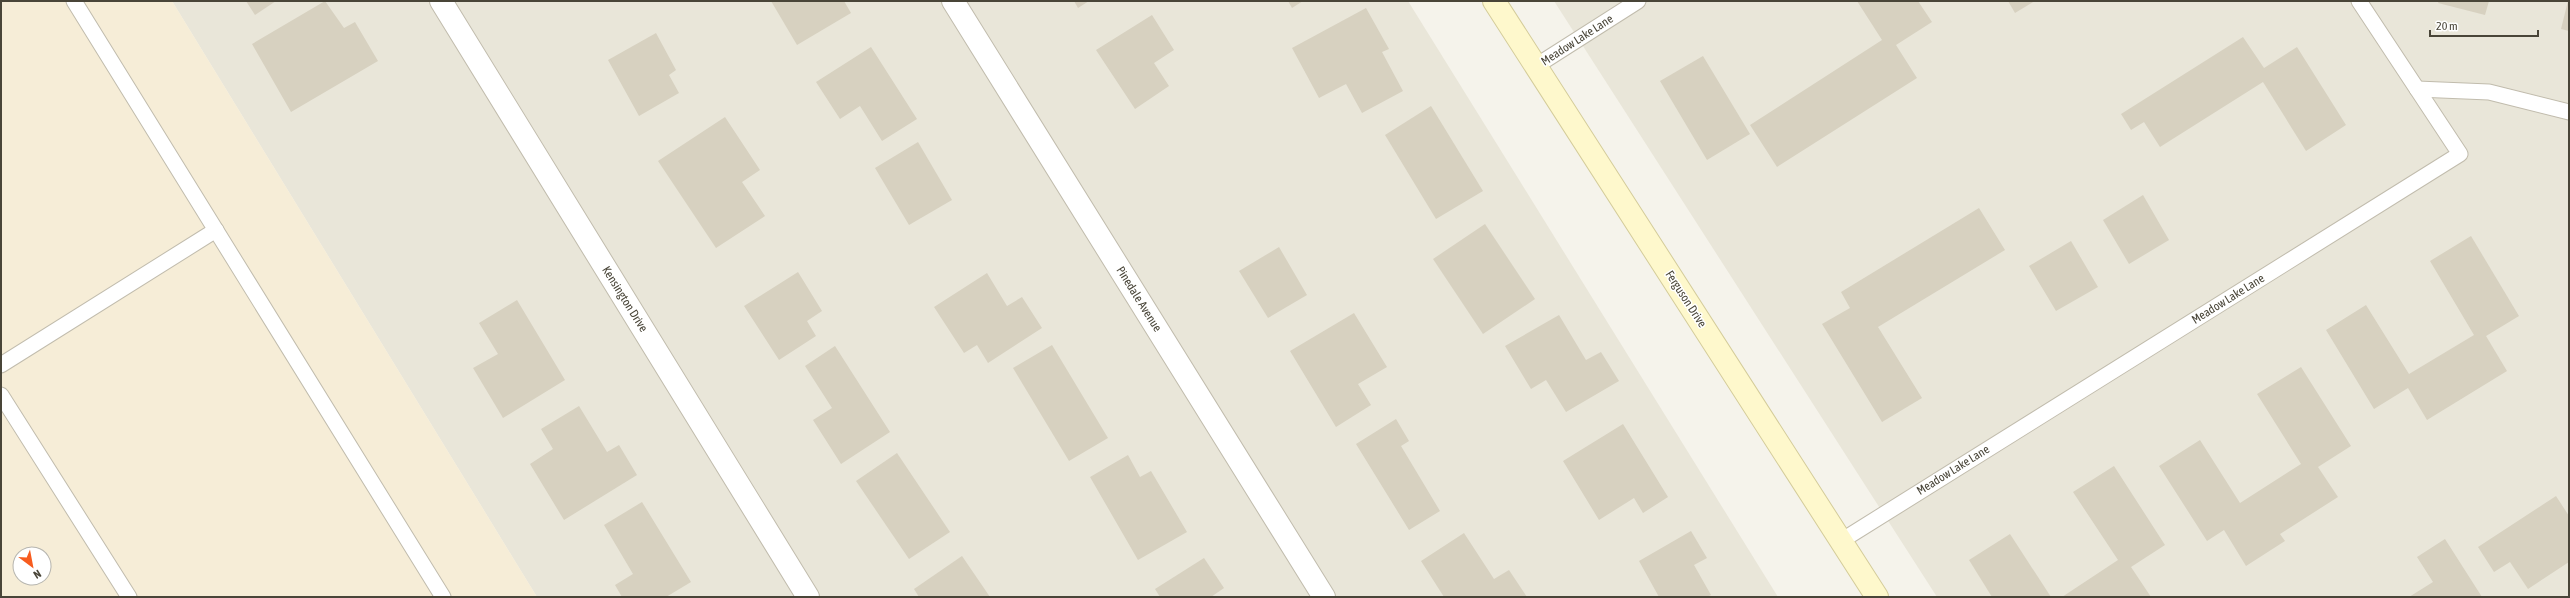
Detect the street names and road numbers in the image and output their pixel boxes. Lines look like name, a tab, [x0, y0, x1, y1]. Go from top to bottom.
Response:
street label: Meadow Lake Lane	[1538, 12, 1616, 68]
street label: Kensington Drive	[599, 264, 651, 334]
street label: Pinedale Avenue	[1113, 264, 1165, 334]
street label: Ferguson Drive	[1662, 268, 1710, 330]
street label: Meadow Lake Lane	[2189, 271, 2267, 327]
street label: Meadow Lake Lane	[1914, 442, 1992, 498]

